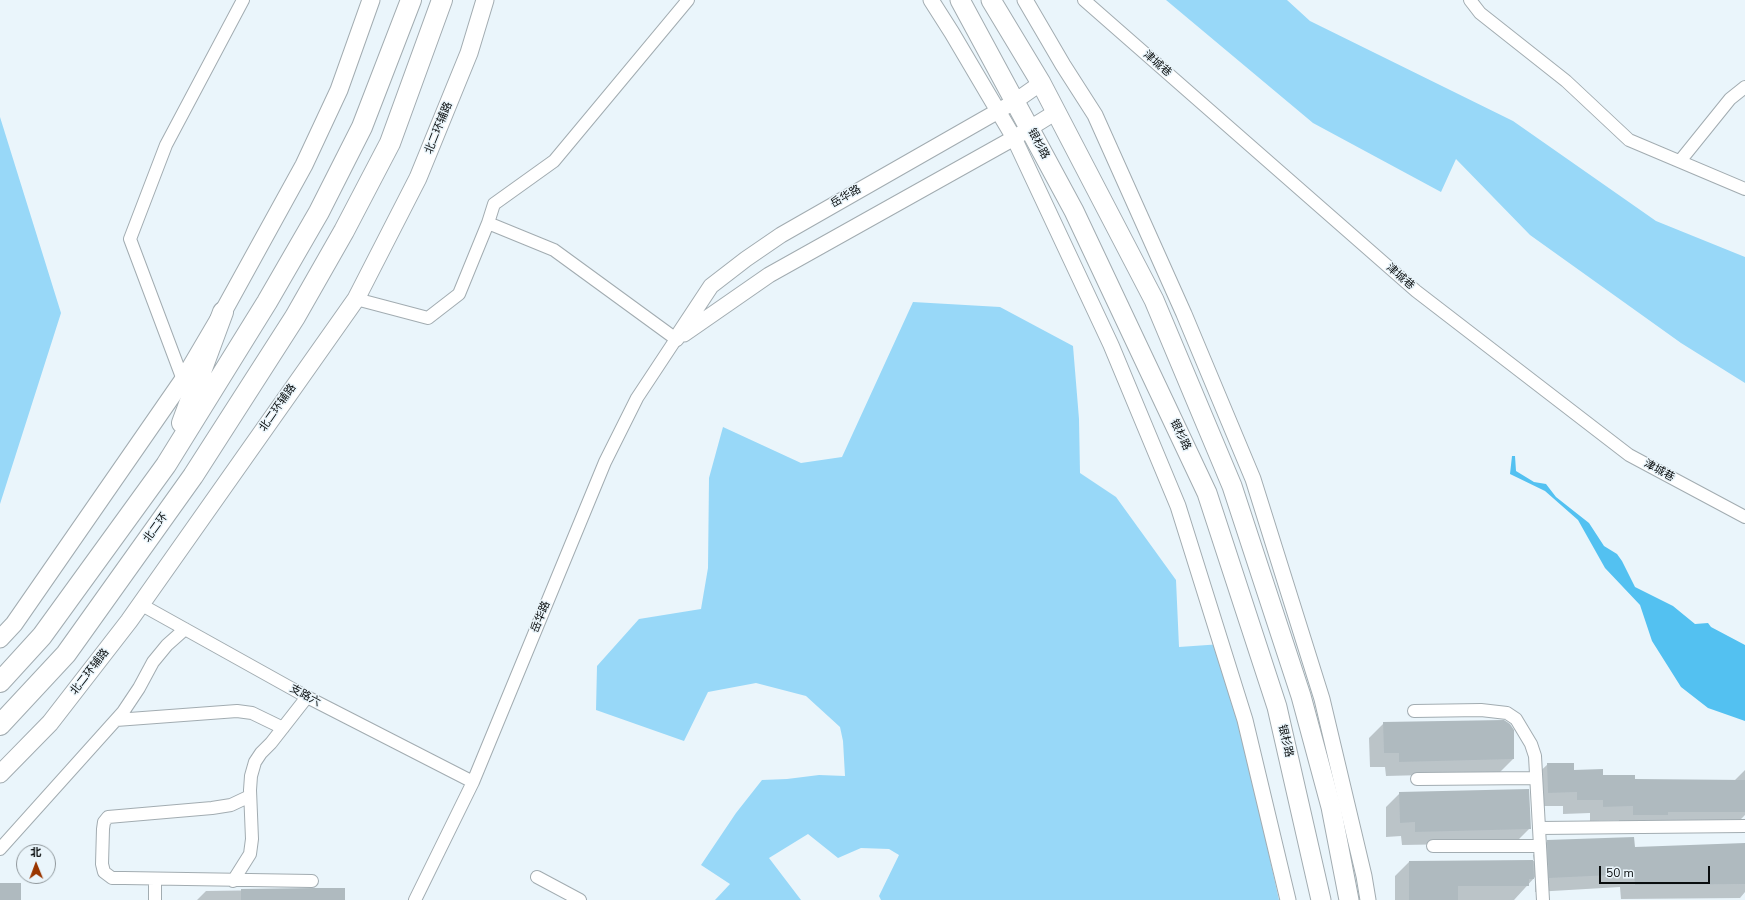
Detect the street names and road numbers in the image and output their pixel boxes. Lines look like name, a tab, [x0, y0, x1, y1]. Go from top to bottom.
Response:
street label: 津城巷	[1140, 48, 1174, 80]
street label: 北二环辅路	[423, 100, 455, 156]
street label: 银杉路	[1024, 126, 1052, 162]
street label: 岳华路	[828, 183, 864, 211]
street label: 津城巷	[1383, 261, 1417, 293]
street label: 北二环辅路	[257, 382, 299, 434]
street label: 银杉路	[1167, 417, 1193, 453]
street label: 津城巷	[1641, 457, 1677, 485]
street label: 北二环	[141, 511, 171, 545]
street label: 岳华路	[529, 599, 553, 635]
street label: 北二环辅路	[68, 646, 112, 698]
street label: 支路六	[287, 682, 323, 710]
street label: 银杉路	[1275, 723, 1295, 759]

